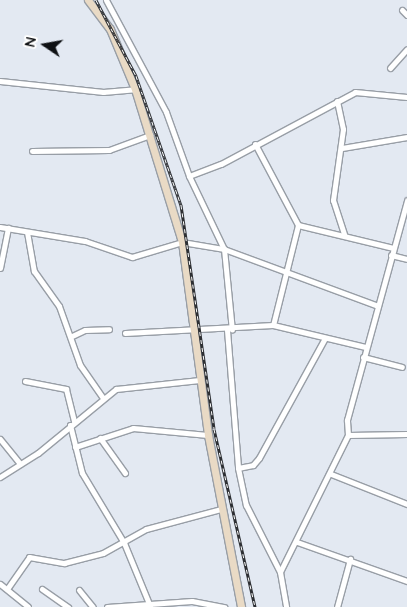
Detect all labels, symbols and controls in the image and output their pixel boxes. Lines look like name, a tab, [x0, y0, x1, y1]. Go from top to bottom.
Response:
north arrow	[20, 20, 70, 70]
text: N	[20, 35, 40, 49]

